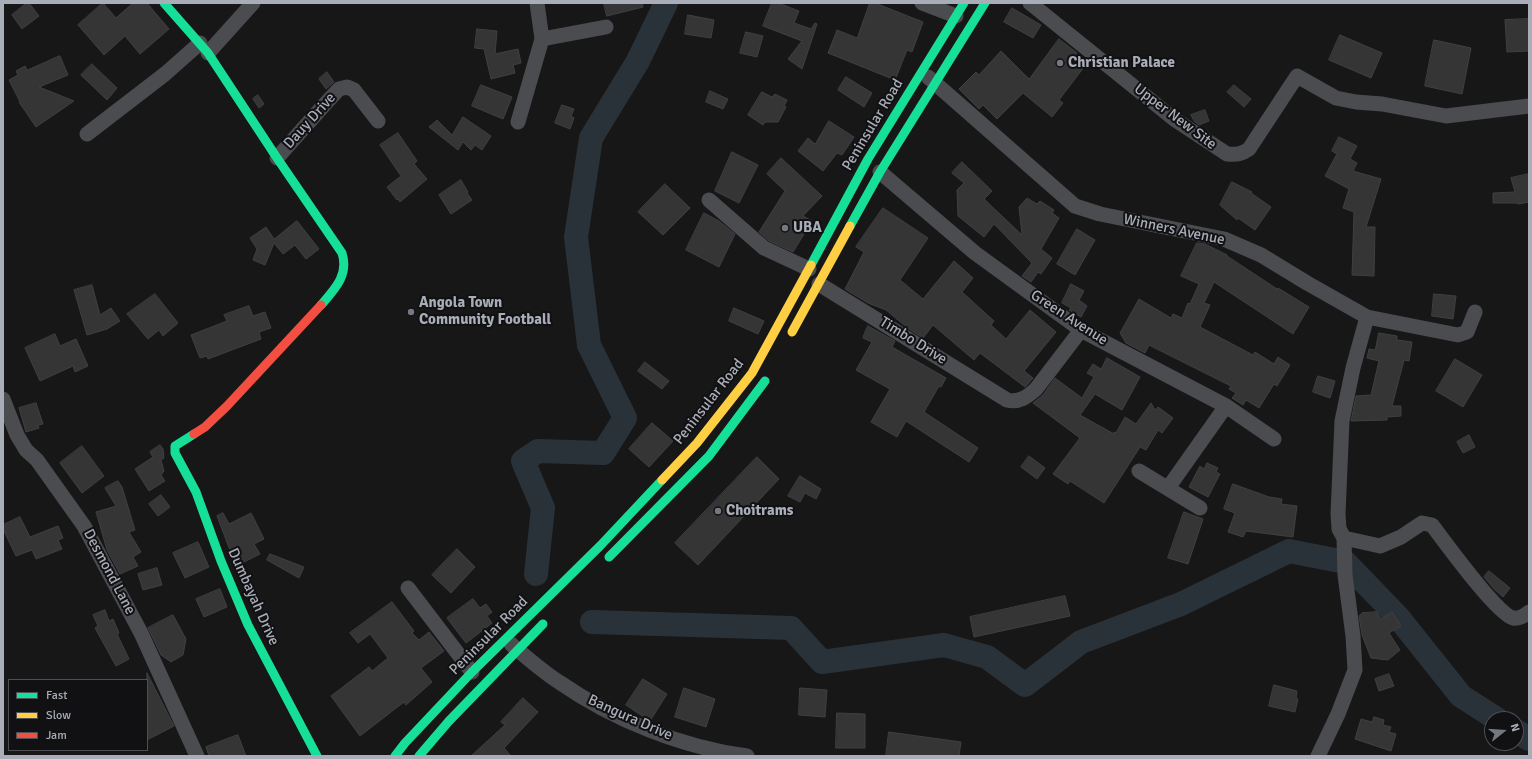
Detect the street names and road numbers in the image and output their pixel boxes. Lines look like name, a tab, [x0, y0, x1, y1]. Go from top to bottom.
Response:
street label: Peninsular Road	[839, 76, 907, 174]
street label: Upper New Site	[1130, 80, 1220, 154]
street label: Dauy Drive	[280, 89, 340, 153]
street label: Winners Avenue	[1122, 210, 1226, 250]
street label: Green Avenue	[1027, 286, 1111, 350]
street label: Timbo Drive	[876, 313, 950, 369]
street label: Peninsular Road	[670, 356, 748, 448]
street label: Desmond Lane	[79, 526, 139, 618]
street label: Dumbayah Drive	[223, 546, 283, 648]
street label: Peninsular Road	[446, 593, 532, 679]
street label: Bangura Drive	[585, 691, 675, 745]

